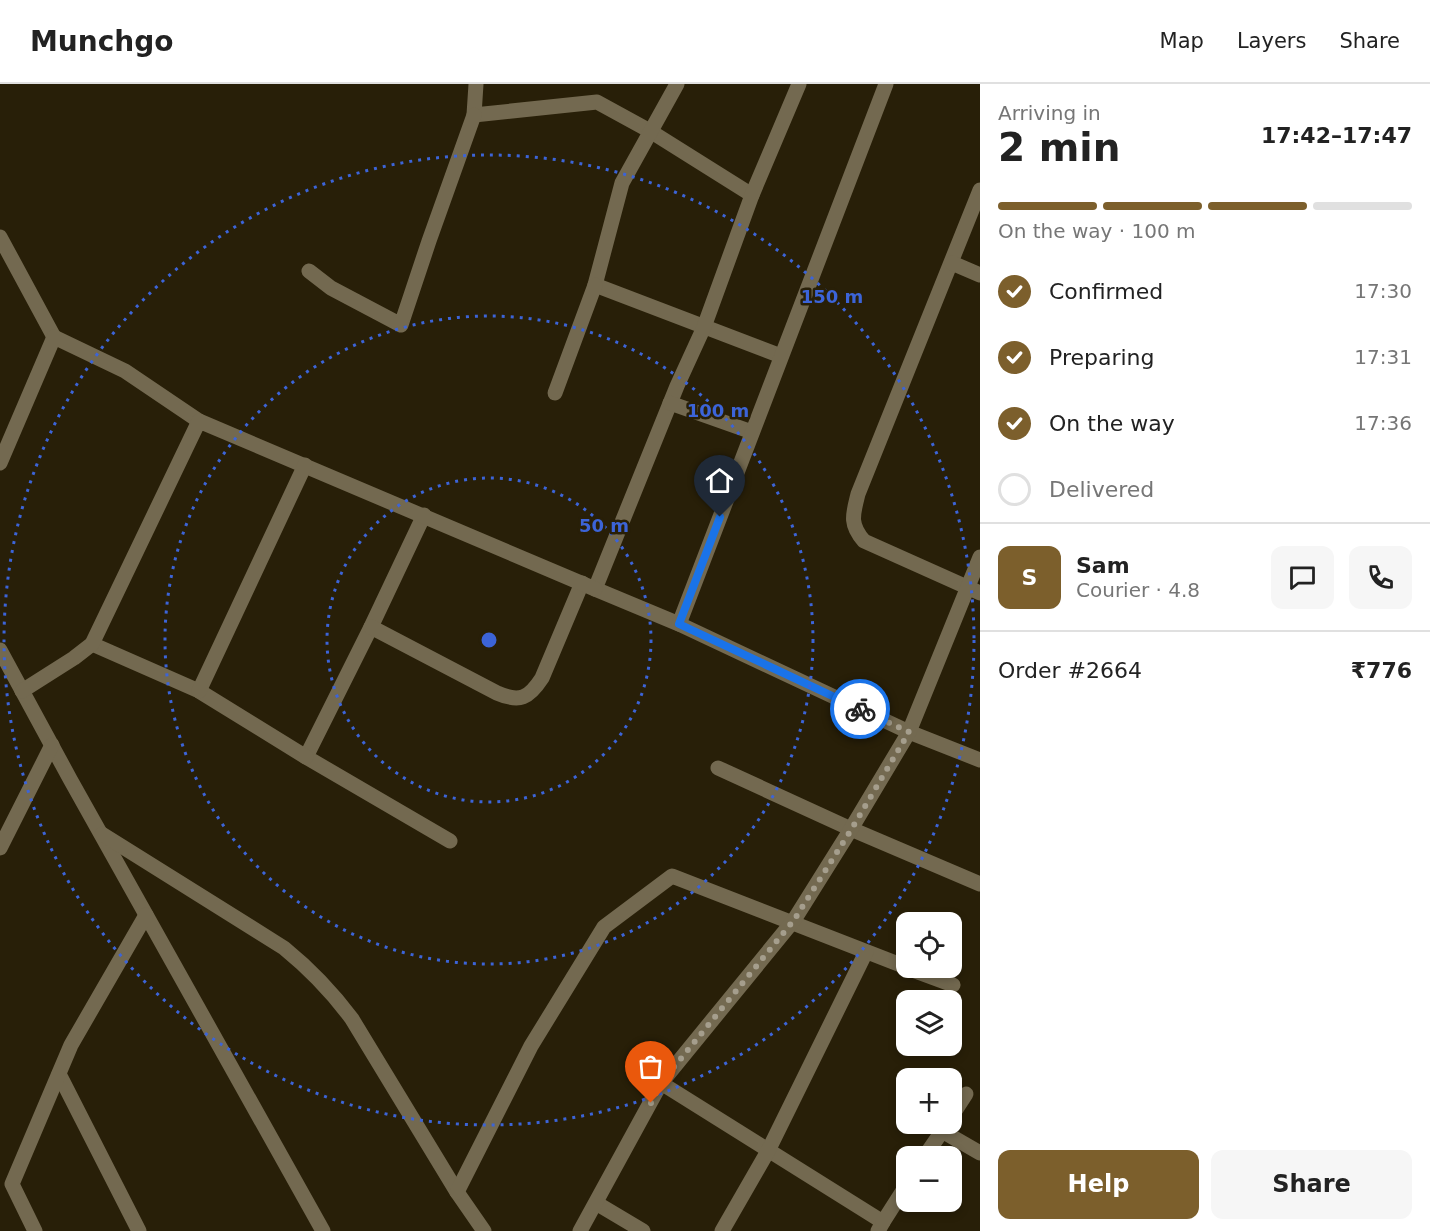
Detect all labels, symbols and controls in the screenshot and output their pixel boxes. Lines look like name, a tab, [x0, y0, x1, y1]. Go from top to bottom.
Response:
text: Munchgo	[30, 25, 174, 58]
text: Map	[1160, 29, 1204, 53]
text: Layers	[1237, 29, 1306, 53]
text: Share	[1339, 29, 1400, 53]
text: Arriving in	[998, 101, 1101, 125]
text: 17:42–17:47	[1261, 123, 1412, 148]
text: 2 min	[998, 125, 1120, 170]
text: On the way · 100 m	[998, 219, 1196, 243]
icon: check	[998, 275, 1031, 308]
text: Confirmed	[1049, 279, 1163, 304]
text: 17:30	[1354, 279, 1412, 303]
text: 150 m	[801, 286, 863, 307]
icon: check	[998, 341, 1031, 374]
text: Preparing	[1049, 345, 1155, 370]
text: 17:31	[1354, 345, 1412, 369]
text: 100 m	[687, 400, 749, 421]
icon: check	[998, 407, 1031, 440]
text: On the way	[1049, 411, 1175, 436]
text: 17:36	[1354, 411, 1412, 435]
pin	[694, 455, 745, 517]
icon: home	[703, 464, 736, 497]
text: Delivered	[1049, 477, 1154, 502]
text: 50 m	[579, 515, 629, 536]
button: chat	[1271, 546, 1334, 609]
button: phone	[1349, 546, 1412, 609]
text: Sam	[1076, 553, 1130, 578]
text: S	[1022, 565, 1037, 590]
text: Courier · 4.8	[1076, 578, 1200, 602]
centre of rings	[479, 630, 499, 650]
text: Order #2664	[998, 658, 1142, 683]
text: ₹776	[1351, 658, 1412, 683]
courier	[830, 679, 890, 739]
icon: bike	[844, 693, 877, 726]
map controls	[896, 912, 962, 1212]
button: locate	[896, 912, 962, 978]
button: layers	[896, 990, 962, 1056]
pin	[625, 1041, 676, 1103]
icon: bag	[634, 1050, 667, 1083]
button: +	[896, 1068, 962, 1134]
button: −	[896, 1146, 962, 1212]
button: Help	[998, 1150, 1199, 1219]
button: Share	[1211, 1150, 1412, 1219]

